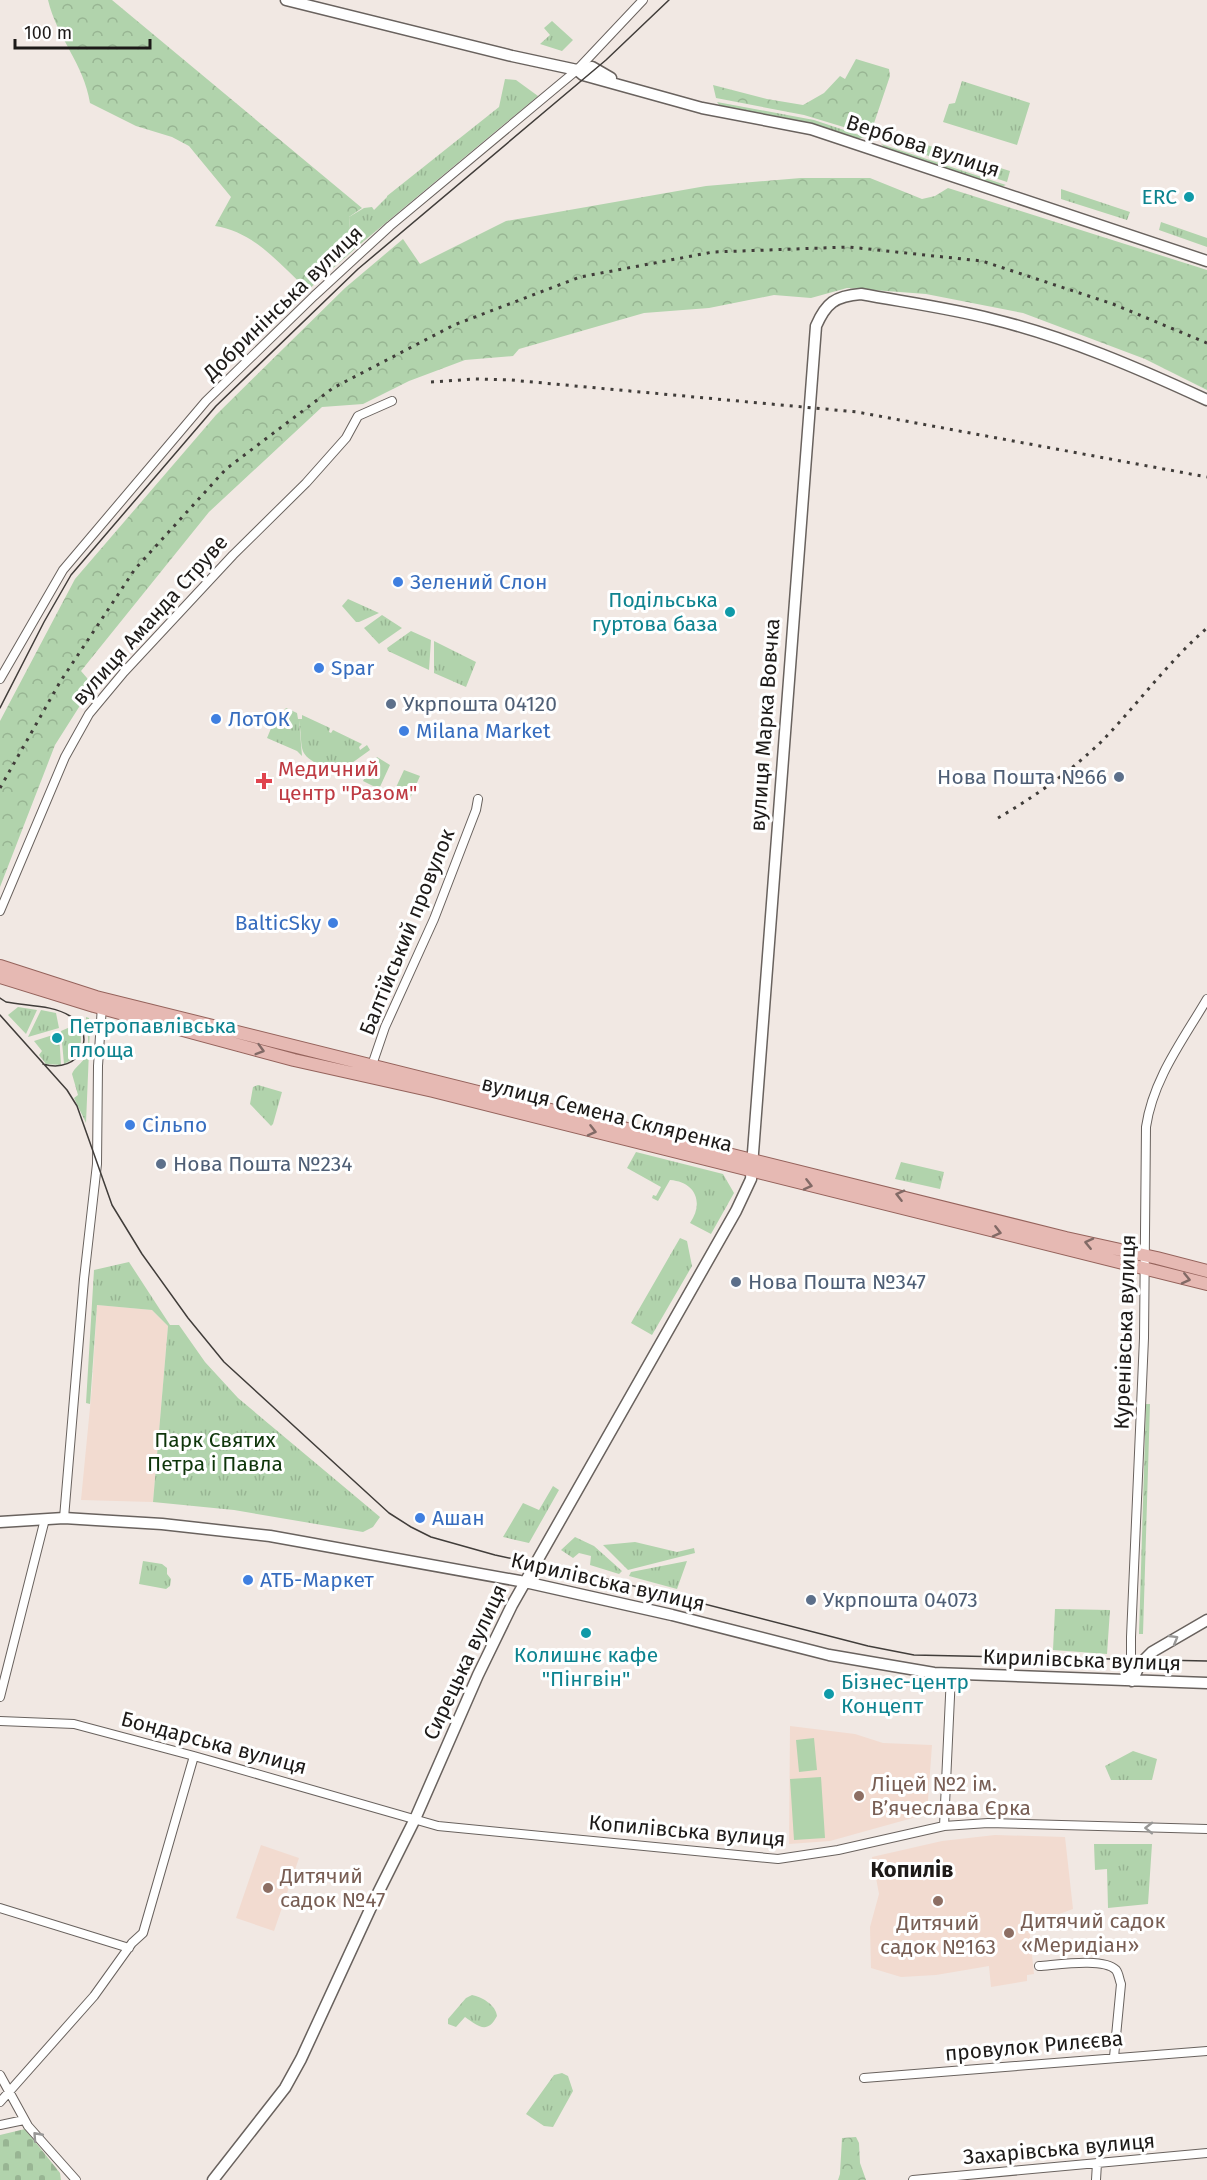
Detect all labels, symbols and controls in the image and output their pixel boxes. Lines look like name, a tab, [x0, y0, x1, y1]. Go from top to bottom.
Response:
scale bar	[15, 12, 150, 50]
text: 100 m	[24, 22, 72, 44]
street label: Вербова вулиця	[843, 109, 1003, 183]
place label: ERC	[1141, 184, 1177, 210]
marker: ERC	[1182, 190, 1196, 204]
street label: Добринінська вулиця	[197, 220, 368, 387]
street label: вулиця Аманда Струве	[67, 529, 233, 711]
place label: Зелений Слон	[410, 569, 548, 595]
marker: Зелений Слон	[391, 575, 405, 589]
place label: Подільська гуртова база	[592, 587, 718, 637]
marker: Подільська гуртова база	[723, 605, 737, 619]
street label: вулиця Марка Вовчка	[745, 618, 785, 832]
place label: Spar	[331, 655, 374, 681]
marker: Spar	[312, 661, 326, 675]
place label: Укрпошта 04120	[403, 691, 557, 717]
marker: Укрпошта 04120	[384, 697, 398, 711]
place label: ЛотОК	[228, 706, 291, 732]
marker: ЛотОК	[209, 712, 223, 726]
place label: Milana Market	[416, 718, 551, 744]
marker: Milana Market	[397, 724, 411, 738]
place label: Медичний центр "Разом"	[278, 756, 417, 806]
place label: Нова Пошта №66	[937, 764, 1107, 790]
marker: Нова Пошта №66	[1112, 770, 1126, 784]
marker: Медичний центр "Разом"	[255, 772, 273, 790]
street label: Балтійський провулок	[354, 825, 460, 1039]
place label: BalticSky	[235, 910, 322, 936]
marker: BalticSky	[326, 916, 340, 930]
place label: Петропавлівська площа	[69, 1013, 236, 1063]
marker: Петропавлівська площа	[50, 1031, 64, 1045]
one-way arrow	[254, 1043, 265, 1055]
street label: вулиця Семена Скляренка	[479, 1070, 735, 1158]
place label: Сільпо	[142, 1112, 207, 1138]
marker: Сільпо	[123, 1118, 137, 1132]
one-way arrow	[587, 1123, 597, 1136]
place label: Нова Пошта №234	[173, 1151, 352, 1177]
marker: Нова Пошта №234	[154, 1157, 168, 1171]
one-way arrow	[803, 1177, 813, 1190]
one-way arrow	[895, 1190, 905, 1203]
one-way arrow	[992, 1225, 1002, 1238]
street label: Куренівська вулиця	[1109, 1234, 1141, 1430]
one-way arrow	[1084, 1238, 1094, 1251]
place label: Нова Пошта №347	[748, 1269, 926, 1295]
one-way arrow	[1181, 1271, 1191, 1284]
marker: Нова Пошта №347	[729, 1275, 743, 1289]
park label: Парк Святих Петра і Павла	[147, 1427, 283, 1477]
place label: Ашан	[432, 1505, 485, 1531]
marker: Ашан	[413, 1511, 427, 1525]
street label: Кирилівська вулиця	[508, 1547, 708, 1617]
place label: АТБ-Маркет	[260, 1567, 374, 1593]
marker: АТБ-Маркет	[241, 1573, 255, 1587]
street label: Сирецька вулиця	[418, 1580, 512, 1744]
place label: Укрпошта 04073	[823, 1587, 978, 1613]
marker: Укрпошта 04073	[804, 1593, 818, 1607]
marker: Колишнє кафе "Пінгвін"	[579, 1626, 593, 1640]
one-way arrow	[1168, 1634, 1178, 1646]
place label: Колишнє кафе "Пінгвін"	[514, 1642, 658, 1692]
street label: Кирилівська вулиця	[982, 1644, 1182, 1676]
place label: Бізнес-центр Концепт	[841, 1669, 969, 1719]
marker: Бізнес-центр Концепт	[822, 1687, 836, 1701]
street label: Бондарська вулиця	[118, 1706, 310, 1780]
place label: Ліцей №2 ім. В’ячеслава Єрка	[871, 1771, 1031, 1821]
marker: Ліцей №2 ім. В’ячеслава Єрка	[852, 1789, 866, 1803]
street label: Копилівська вулиця	[587, 1809, 787, 1853]
one-way arrow	[1144, 1821, 1153, 1834]
district label: Копилів	[871, 1856, 953, 1883]
place label: Дитячий садок №47	[279, 1863, 385, 1913]
marker: Дитячий садок №47	[261, 1881, 275, 1895]
marker: Дитячий садок №163	[931, 1894, 945, 1908]
place label: Дитячий садок «Меридіан»	[1020, 1908, 1166, 1958]
place label: Дитячий садок №163	[880, 1910, 996, 1960]
marker: Дитячий садок «Меридіан»	[1002, 1926, 1016, 1940]
street label: провулок Рилєєва	[944, 2025, 1124, 2067]
street label: Захарівська вулиця	[962, 2128, 1156, 2170]
one-way arrow	[33, 2133, 44, 2143]

